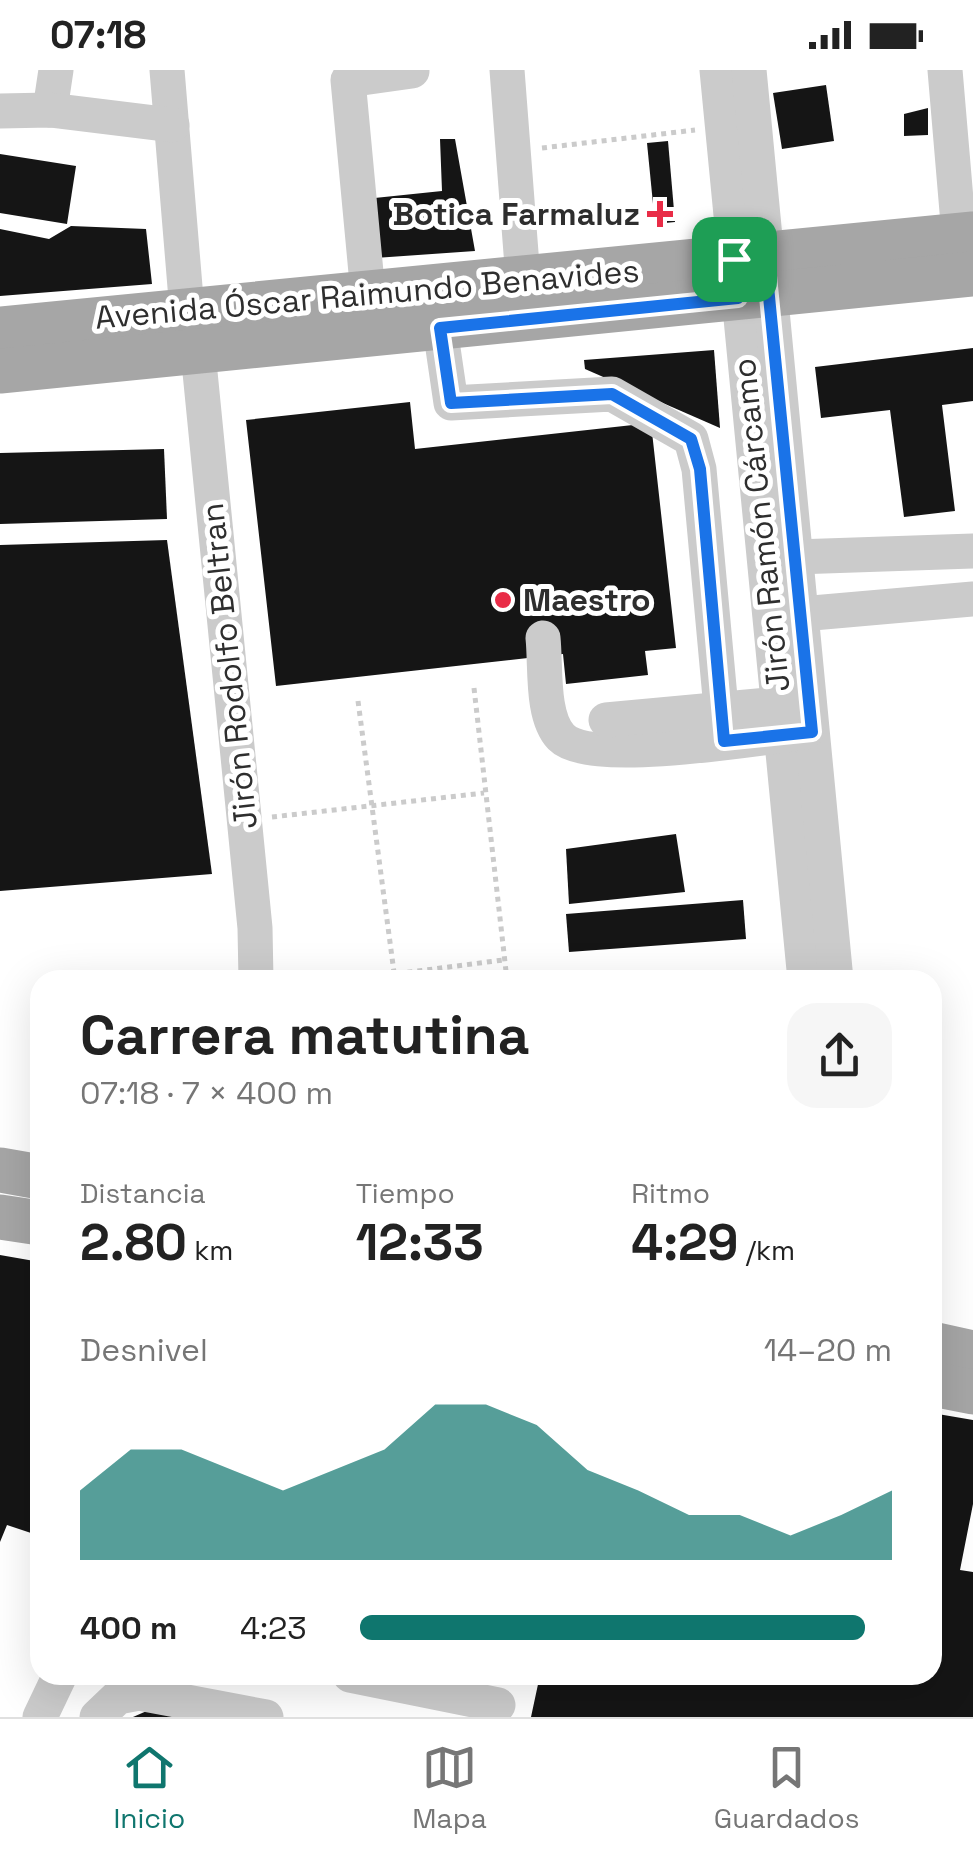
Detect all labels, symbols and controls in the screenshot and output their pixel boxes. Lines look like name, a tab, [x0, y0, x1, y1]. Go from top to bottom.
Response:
text: 07:18	[50, 11, 146, 59]
place label: Botica Farmaluz	[393, 194, 640, 234]
marker: Botica Farmaluz	[649, 203, 671, 225]
pin	[692, 217, 777, 302]
icon: arrive	[707, 232, 762, 287]
street label: Avenida Óscar Raimundo Benavides	[93, 250, 641, 338]
street label: Jirón Ramón Cárcamo	[724, 356, 798, 694]
street label: Jirón Rodolfo Beltran	[192, 501, 266, 831]
place label: Maestro	[523, 580, 651, 620]
marker: Maestro	[492, 589, 514, 611]
text: Carrera matutina	[80, 1000, 530, 1070]
button: share	[787, 1003, 892, 1108]
text: 07:18 · 7 × 400 m	[80, 1073, 333, 1113]
text: Distancia	[80, 1175, 206, 1211]
text: Tiempo	[356, 1175, 455, 1211]
text: Ritmo	[631, 1175, 710, 1211]
text: 2.80	[80, 1211, 187, 1275]
text: 12:33	[356, 1211, 484, 1275]
text: 4:29	[631, 1211, 738, 1275]
text: km	[187, 1232, 233, 1268]
text: /km	[738, 1232, 795, 1268]
text: Desnivel	[80, 1330, 208, 1370]
text: 14–20 m	[764, 1330, 892, 1370]
text: 400 m	[80, 1608, 177, 1648]
text: 4:23	[240, 1608, 307, 1648]
tab: Inicio	[114, 1740, 185, 1836]
tab: Mapa	[412, 1740, 487, 1836]
tab: Guardados	[714, 1740, 859, 1836]

